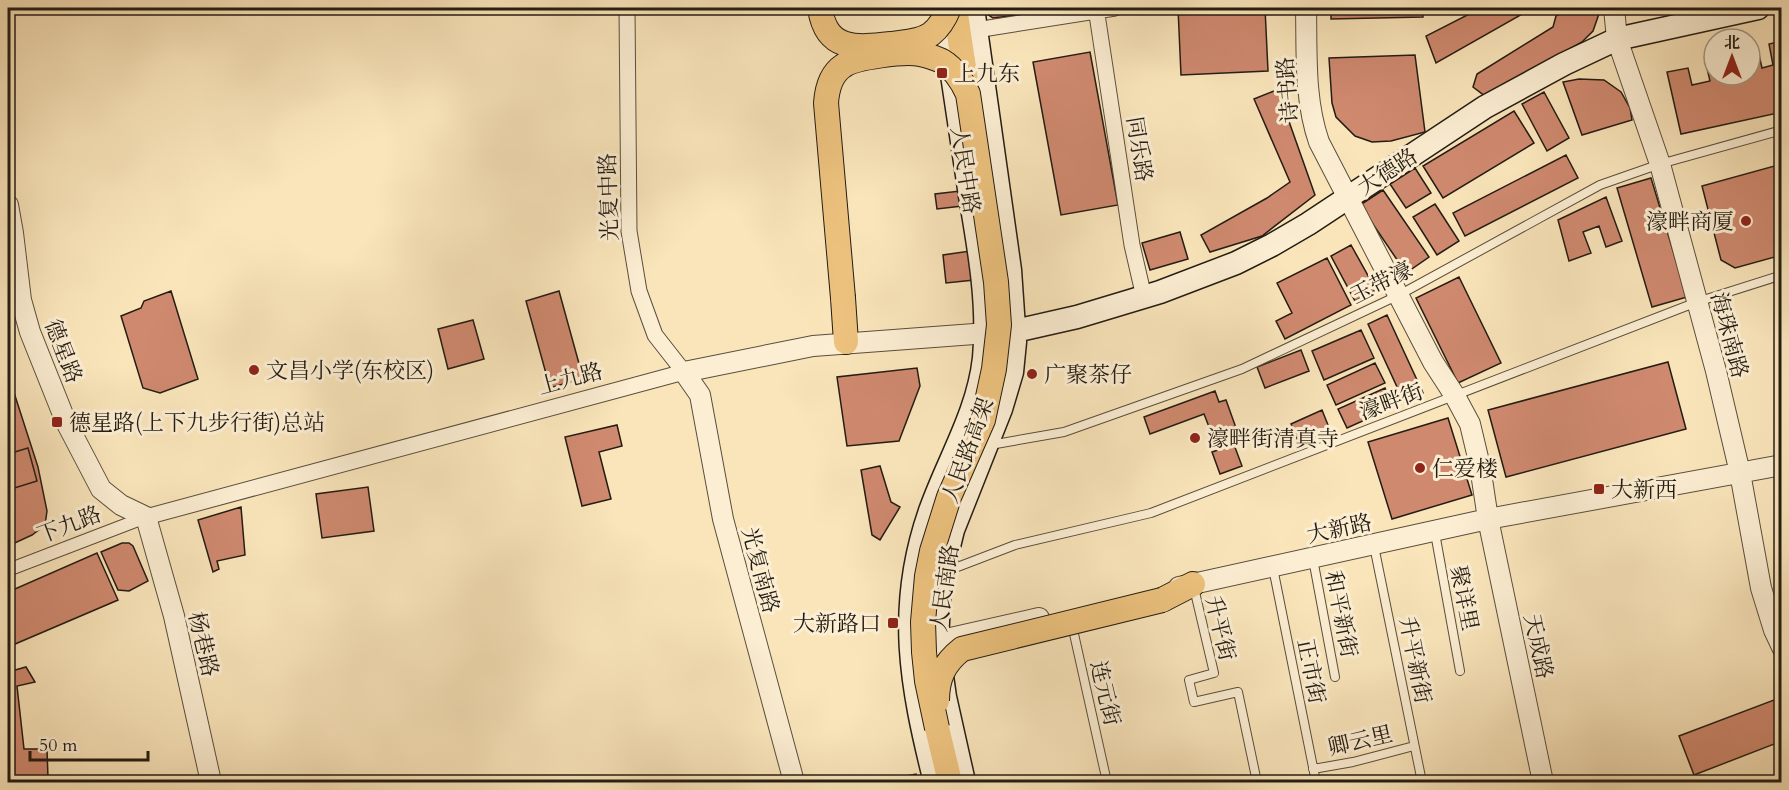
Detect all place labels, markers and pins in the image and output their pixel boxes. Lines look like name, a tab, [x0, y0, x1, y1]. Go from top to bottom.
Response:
place label: 上九东	[954, 59, 1020, 89]
marker: 上九东	[935, 66, 949, 80]
place label: 濠畔商厦	[1646, 207, 1734, 237]
marker: 濠畔商厦	[1739, 214, 1753, 228]
place label: 文昌小学(东校区)	[266, 356, 434, 386]
place label: 广聚茶仔	[1044, 360, 1132, 390]
marker: 文昌小学(东校区)	[247, 363, 261, 377]
marker: 广聚茶仔	[1025, 367, 1039, 381]
place label: 德星路(上下九步行街)总站	[69, 408, 325, 438]
marker: 德星路(上下九步行街)总站	[50, 415, 64, 429]
place label: 濠畔街清真寺	[1207, 424, 1339, 454]
marker: 濠畔街清真寺	[1188, 431, 1202, 445]
place label: 仁爱楼	[1432, 454, 1498, 484]
marker: 仁爱楼	[1413, 461, 1427, 475]
place label: 大新西	[1611, 475, 1677, 505]
marker: 大新西	[1592, 482, 1606, 496]
place label: 大新路口	[793, 609, 881, 639]
marker: 大新路口	[886, 616, 900, 630]

